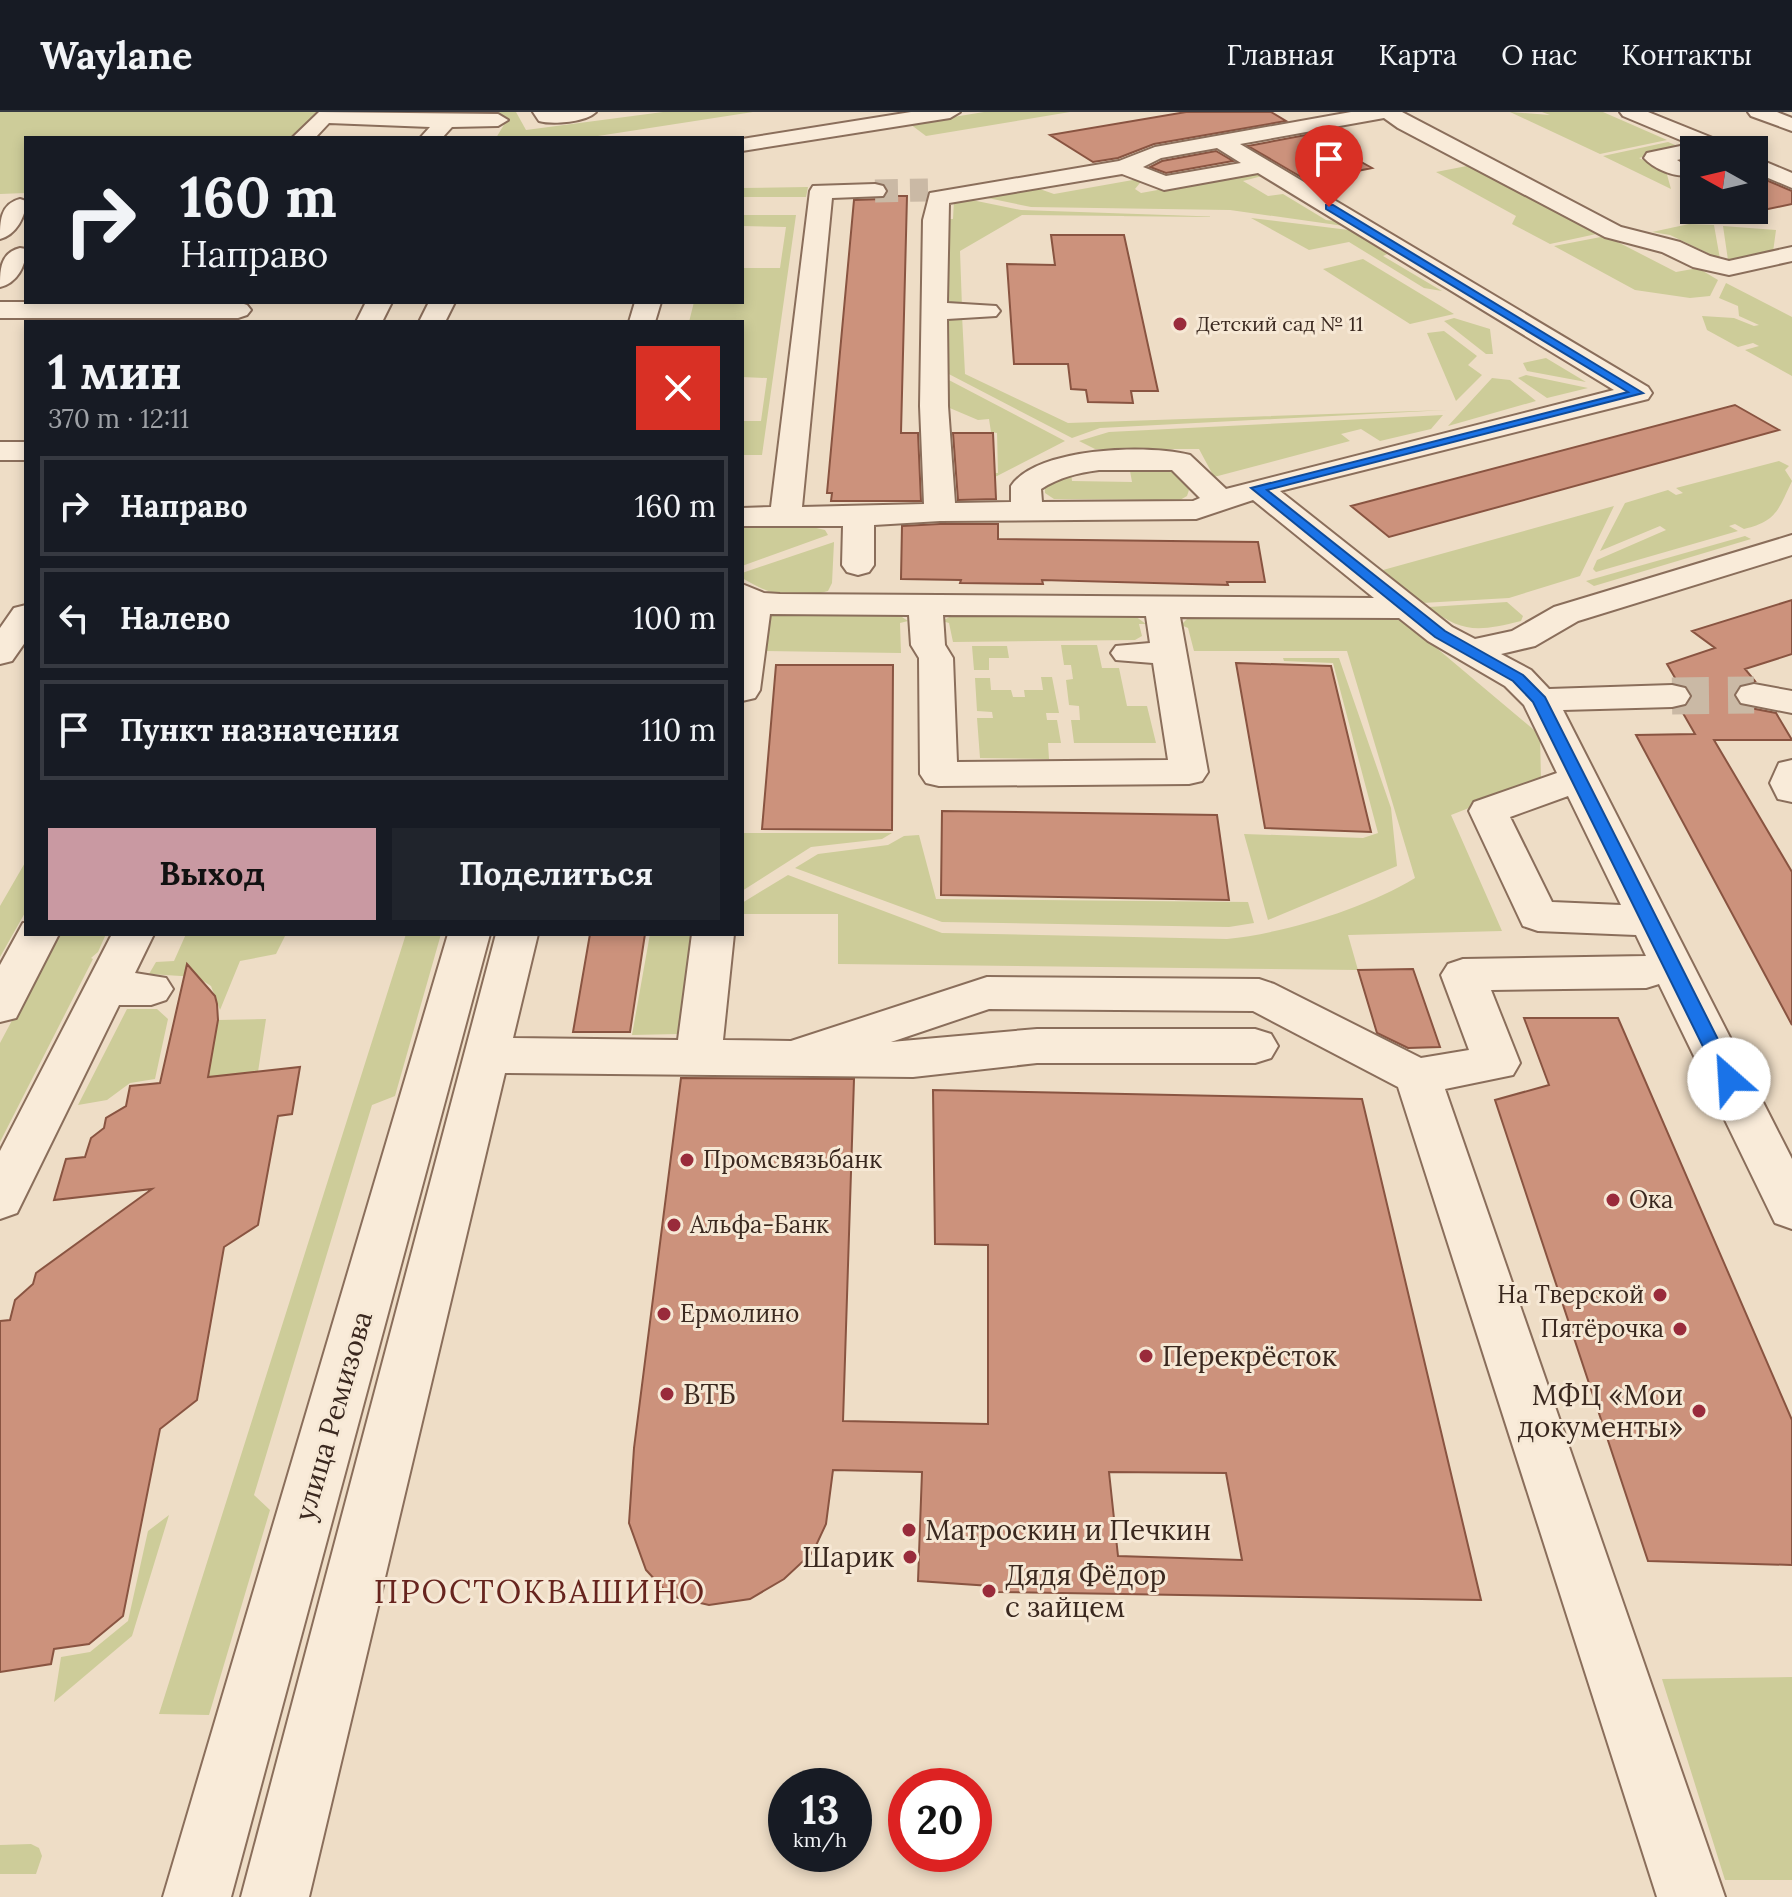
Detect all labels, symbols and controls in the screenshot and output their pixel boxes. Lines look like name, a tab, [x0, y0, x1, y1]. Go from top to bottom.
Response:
text: Waylane	[40, 31, 192, 79]
text: Главная	[1226, 37, 1335, 73]
text: Карта	[1379, 37, 1457, 73]
text: О нас	[1501, 37, 1578, 73]
text: Контакты	[1622, 37, 1752, 73]
pin	[1295, 125, 1363, 207]
north arrow	[1680, 136, 1768, 224]
map controls	[1680, 136, 1768, 224]
icon: arrive	[1307, 137, 1351, 181]
text: 160 m	[180, 161, 337, 232]
icon: right	[48, 168, 152, 272]
text: Направо	[180, 231, 328, 277]
place label: Детский сад № 11	[1196, 311, 1363, 336]
marker: Детский сад № 11	[1171, 315, 1189, 333]
text: 1 мин	[48, 341, 182, 402]
button: close	[636, 346, 720, 430]
text: 370 m · 12:11	[48, 402, 189, 435]
icon: right	[52, 484, 96, 528]
text: Направо	[120, 487, 248, 525]
text: 160 m	[634, 487, 716, 525]
icon: left	[52, 596, 96, 640]
text: Налево	[120, 599, 230, 637]
text: 100 m	[633, 599, 716, 637]
icon: arrive	[52, 708, 96, 752]
text: Пункт назначения	[120, 711, 399, 749]
text: 110 m	[641, 711, 716, 749]
button: Выход	[48, 828, 376, 920]
button: Поделиться	[392, 828, 720, 920]
position arrow	[1687, 1037, 1771, 1121]
place label: Промсвязьбанк	[703, 1144, 882, 1175]
marker: Промсвязьбанк	[678, 1151, 696, 1169]
place label: Ока	[1629, 1184, 1673, 1215]
marker: Ока	[1604, 1191, 1622, 1209]
place label: Альфа-Банк	[689, 1209, 829, 1240]
marker: Альфа-Банк	[665, 1216, 683, 1234]
place label: На Тверской	[1497, 1279, 1644, 1310]
marker: На Тверской	[1651, 1286, 1669, 1304]
place label: Ермолино	[680, 1298, 799, 1329]
marker: Ермолино	[655, 1305, 673, 1323]
street label: улица Ремизова	[286, 1307, 380, 1525]
place label: Пятёрочка	[1541, 1313, 1664, 1344]
marker: Пятёрочка	[1671, 1320, 1689, 1338]
place label: Перекрёсток	[1162, 1338, 1337, 1374]
marker: Перекрёсток	[1137, 1347, 1155, 1365]
place label: ВТБ	[683, 1376, 736, 1412]
place label: МФЦ «Мои документы»	[1518, 1377, 1683, 1445]
marker: ВТБ	[658, 1385, 676, 1403]
marker: МФЦ «Мои документы»	[1690, 1402, 1708, 1420]
place label: Матроскин и Печкин	[925, 1512, 1211, 1548]
marker: Матроскин и Печкин	[900, 1521, 918, 1539]
place label: Шарик	[802, 1539, 894, 1575]
marker: Шарик	[901, 1548, 919, 1566]
place label: Дядя Фёдор с зайцем	[1005, 1557, 1166, 1625]
district label: ПРОСТОКВАШИНО	[374, 1571, 706, 1612]
marker: Дядя Фёдор с зайцем	[980, 1582, 998, 1600]
speed limit sign: 20	[888, 1768, 992, 1872]
text: 13	[801, 1784, 839, 1835]
text: km/h	[793, 1827, 847, 1852]

